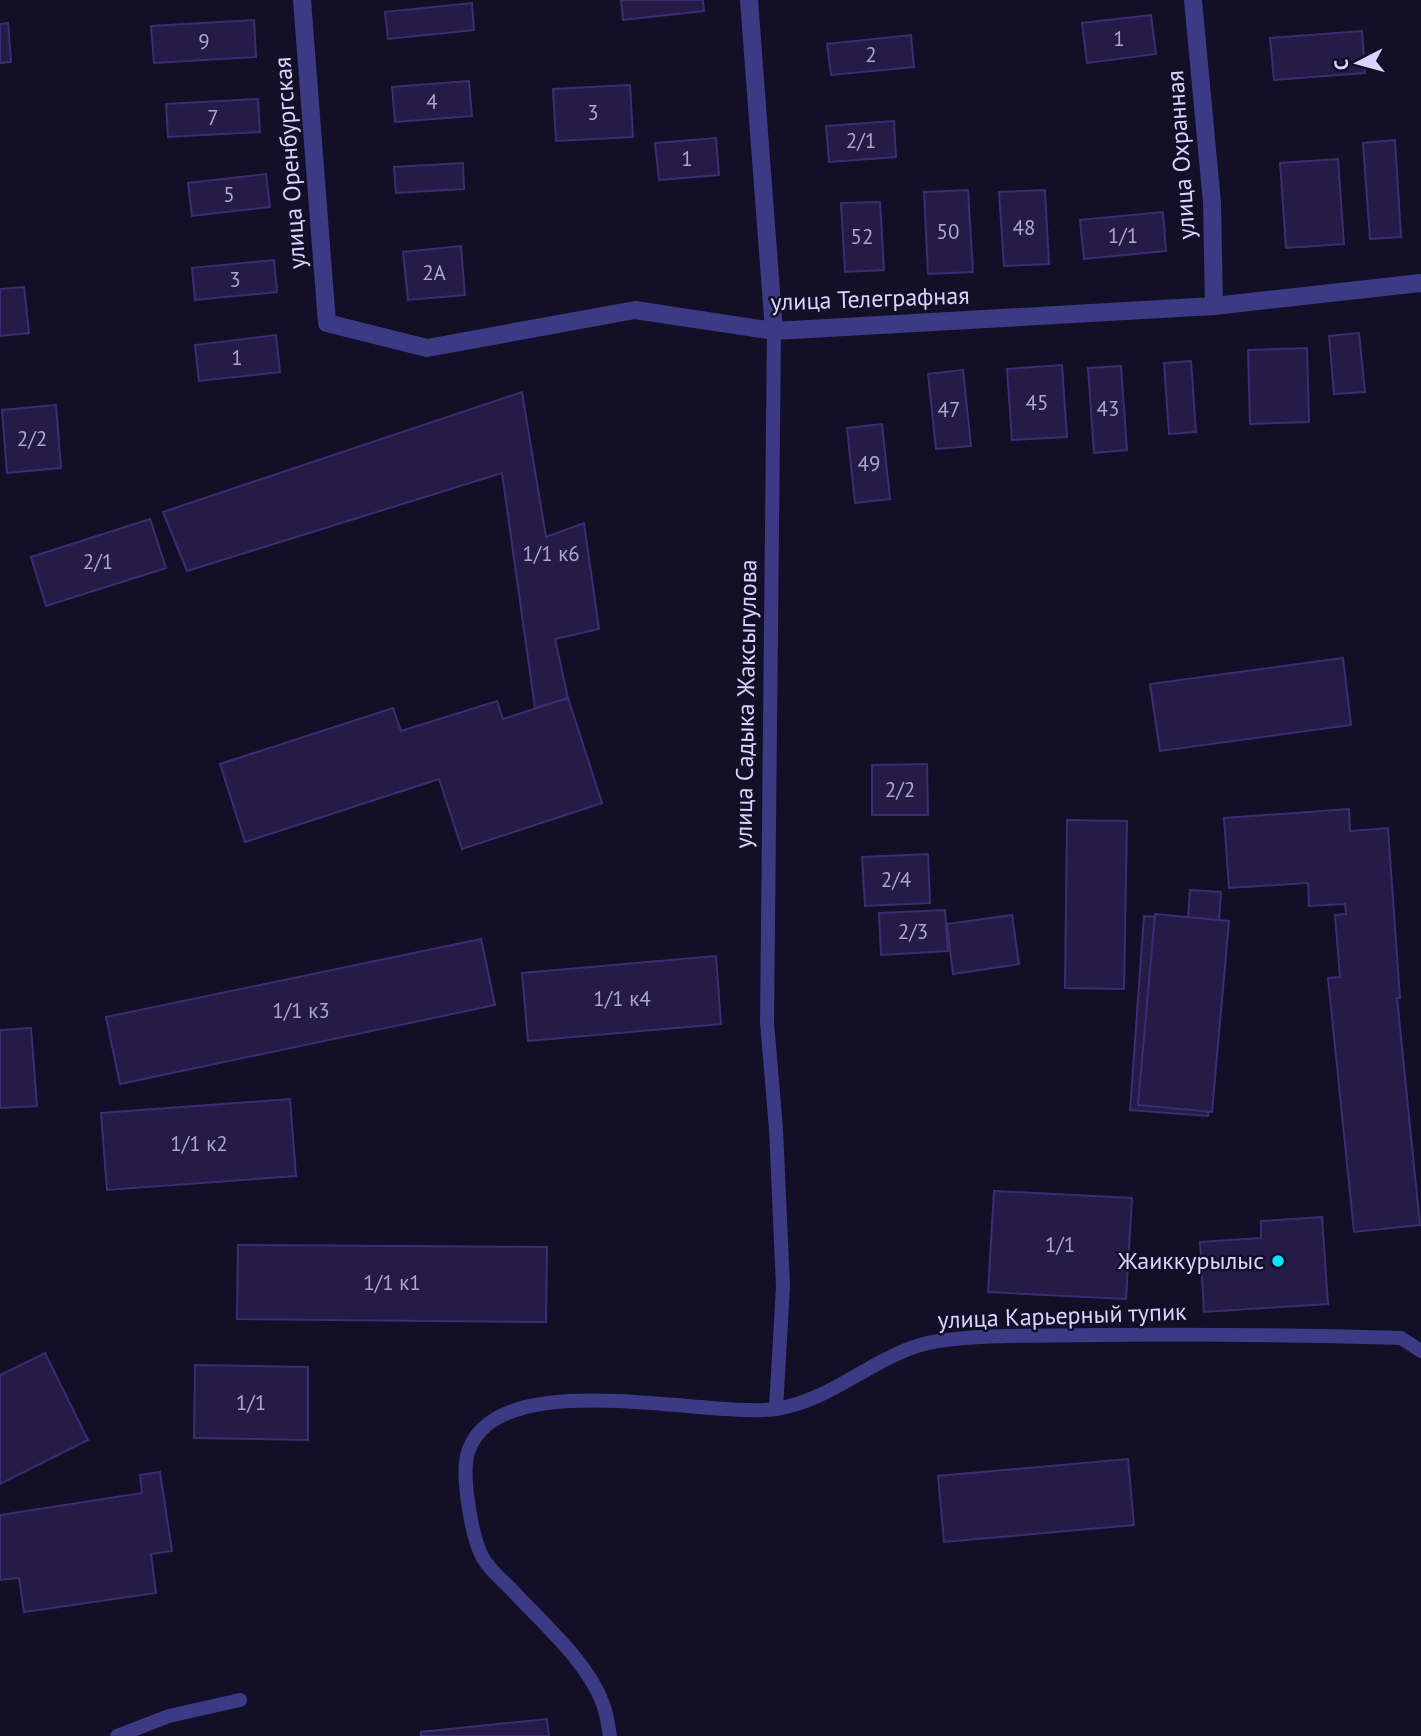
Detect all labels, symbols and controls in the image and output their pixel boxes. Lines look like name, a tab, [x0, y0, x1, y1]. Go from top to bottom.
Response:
house number: 1	[1113, 25, 1125, 52]
house number: 9	[198, 28, 210, 55]
north arrow	[1323, 28, 1393, 98]
house number: 2	[865, 41, 877, 68]
street label: улица Оренбургская	[267, 56, 312, 270]
text: С	[1329, 58, 1354, 71]
street label: улица Охранная	[1159, 69, 1202, 241]
house number: 4	[426, 88, 438, 115]
house number: 3	[587, 99, 599, 126]
house number: 7	[207, 104, 219, 131]
house number: 2/1	[846, 127, 876, 154]
house number: 1	[681, 145, 693, 172]
house number: 5	[223, 181, 235, 208]
house number: 48	[1013, 214, 1035, 241]
house number: 50	[937, 218, 959, 245]
house number: 1/1	[1108, 222, 1138, 249]
house number: 52	[851, 223, 873, 250]
house number: 2А	[422, 259, 447, 286]
house number: 3	[229, 266, 241, 293]
street label: улица Телеграфная	[770, 280, 970, 317]
house number: 1	[231, 344, 243, 371]
house number: 45	[1026, 389, 1048, 416]
house number: 43	[1097, 395, 1119, 422]
house number: 47	[938, 396, 960, 423]
house number: 2/2	[17, 425, 47, 452]
house number: 49	[858, 450, 880, 477]
house number: 1/1 к6	[522, 540, 580, 567]
house number: 2/1	[83, 548, 113, 575]
street label: улица Садыка Жаксыгулова	[727, 559, 764, 849]
house number: 2/2	[885, 776, 915, 803]
house number: 2/4	[881, 866, 911, 893]
house number: 2/3	[898, 918, 928, 945]
house number: 1/1 к4	[593, 985, 651, 1012]
house number: 1/1 к3	[272, 997, 330, 1024]
house number: 1/1 к2	[170, 1130, 228, 1157]
house number: 1/1	[1045, 1231, 1075, 1258]
place label: Жаиккурылыс	[1117, 1245, 1264, 1276]
marker: Жаиккурылыс	[1270, 1253, 1286, 1269]
house number: 1/1 к1	[363, 1269, 421, 1296]
street label: улица Карьерный тупик	[937, 1296, 1187, 1335]
house number: 1/1	[236, 1389, 266, 1416]

